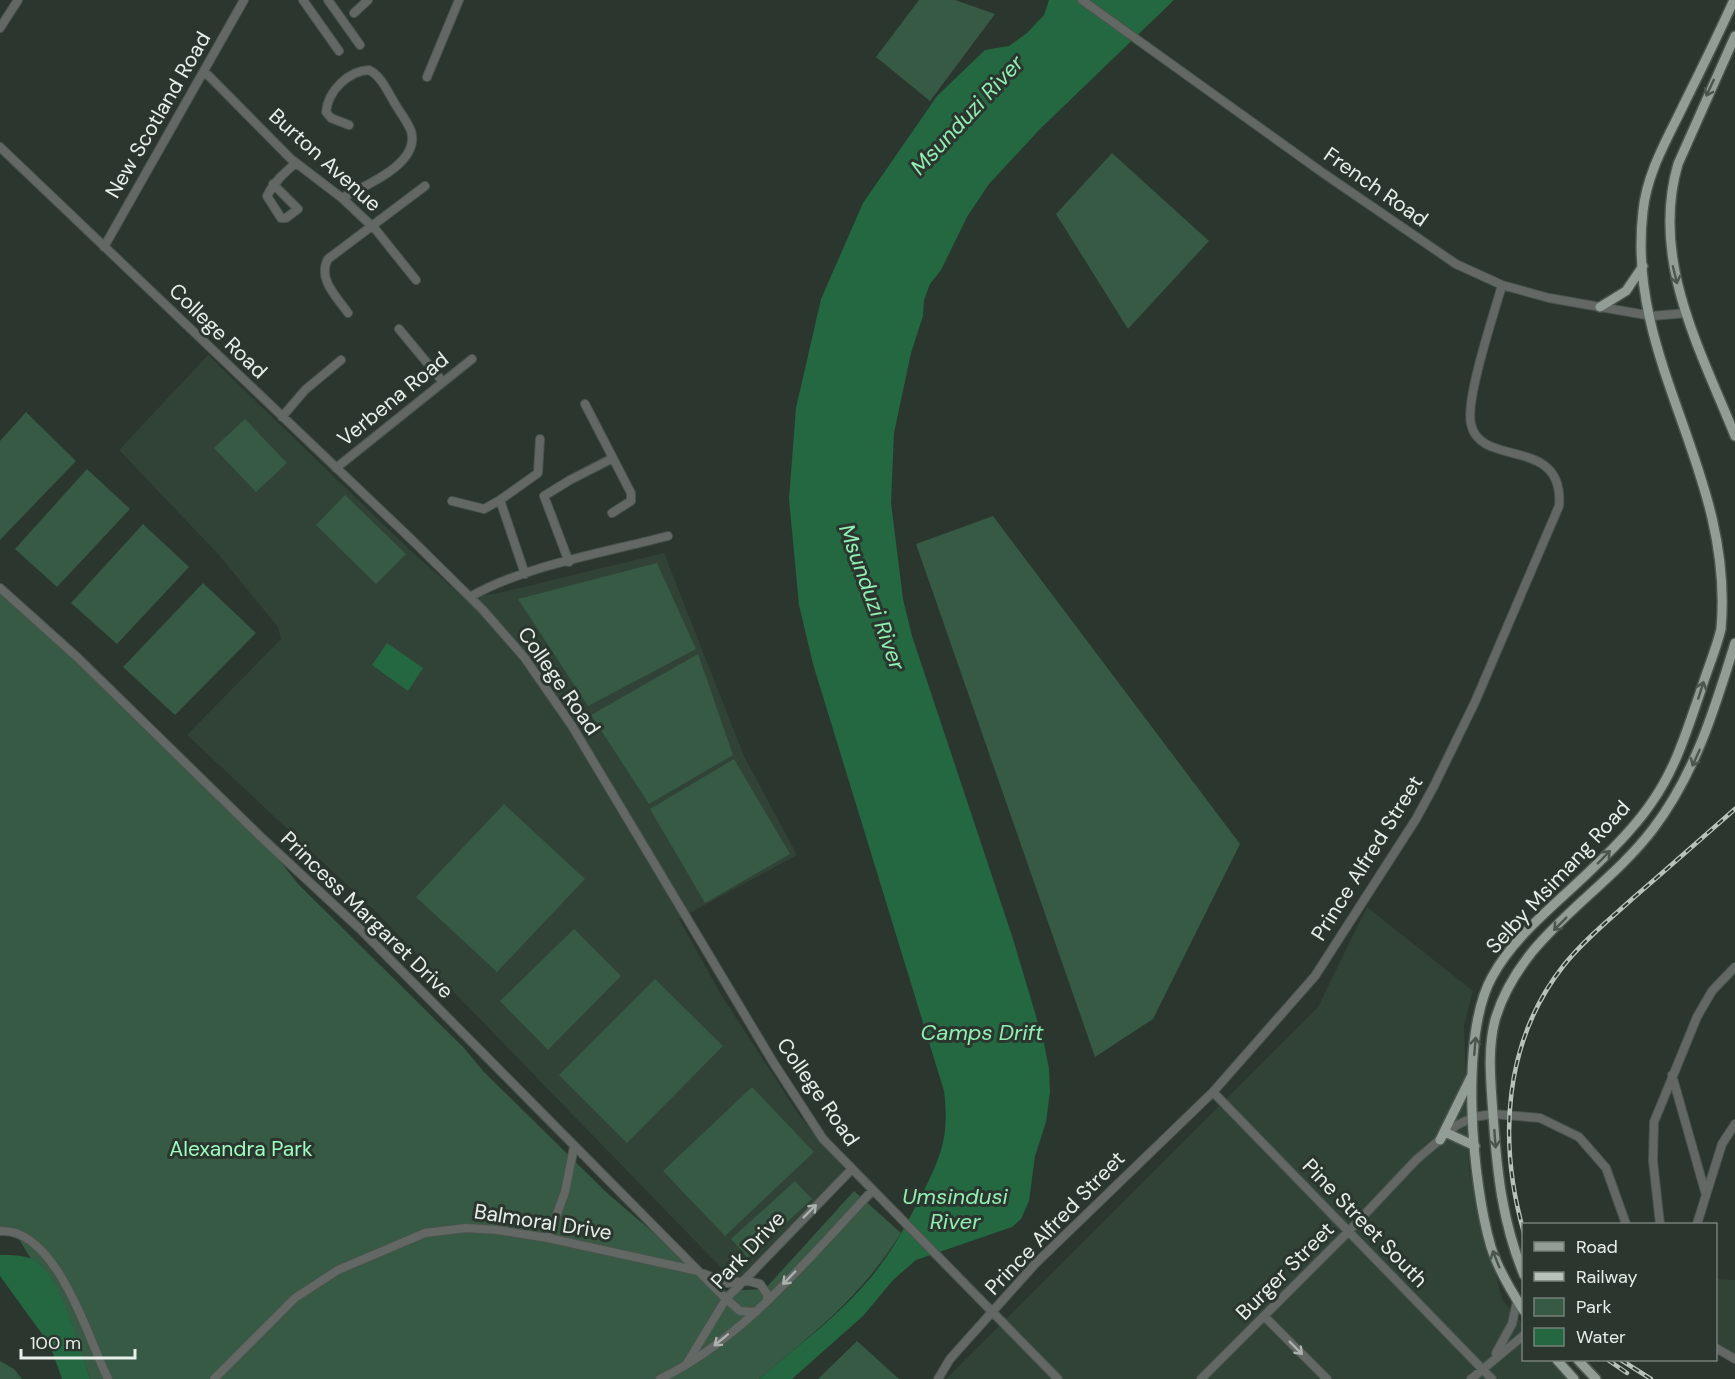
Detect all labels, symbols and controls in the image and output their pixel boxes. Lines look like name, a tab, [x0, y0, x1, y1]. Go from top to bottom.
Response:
street label: New Scotland Road	[99, 27, 217, 203]
water label: Msunduzi River	[904, 48, 1031, 181]
one-way arrow	[1704, 79, 1715, 97]
street label: Burton Avenue	[263, 102, 387, 218]
street label: French Road	[1318, 141, 1434, 233]
one-way arrow	[1670, 265, 1681, 284]
street label: College Road	[163, 277, 273, 385]
street label: Verbena Road	[332, 346, 454, 452]
water label: Msunduzi River	[832, 520, 912, 675]
street label: College Road	[511, 621, 607, 741]
one-way arrow	[1696, 681, 1707, 700]
one-way arrow	[1689, 748, 1701, 766]
street label: Prince Alfred Street	[1305, 770, 1429, 946]
street label: Selby Msimang Road	[1480, 794, 1636, 960]
street label: Princess Margaret Drive	[275, 825, 459, 1005]
one-way arrow	[1597, 849, 1612, 864]
one-way arrow	[1553, 916, 1568, 931]
water label: Camps Drift	[920, 1018, 1044, 1047]
street label: College Road	[770, 1032, 866, 1152]
one-way arrow	[1469, 1036, 1480, 1056]
one-way arrow	[1489, 1128, 1500, 1148]
park label: Alexandra Park	[169, 1135, 313, 1163]
street label: Prince Alfred Street	[979, 1145, 1131, 1301]
street label: Pine Street South	[1296, 1153, 1434, 1293]
water label: Umsindusi River	[902, 1182, 1009, 1236]
street label: Balmoral Drive	[472, 1197, 614, 1247]
one-way arrow	[803, 1204, 818, 1219]
street label: Park Drive	[705, 1205, 791, 1295]
street label: Burger Street	[1230, 1216, 1340, 1326]
legend	[1522, 1223, 1717, 1361]
text: Road	[1576, 1235, 1618, 1259]
one-way arrow	[1490, 1251, 1501, 1269]
text: Railway	[1576, 1265, 1638, 1289]
one-way arrow	[782, 1271, 796, 1286]
text: Park	[1576, 1295, 1612, 1319]
scale bar	[21, 1322, 135, 1360]
text: Water	[1576, 1325, 1626, 1349]
text: 100 m	[30, 1331, 81, 1355]
one-way arrow	[713, 1334, 729, 1347]
one-way arrow	[1288, 1340, 1303, 1355]

